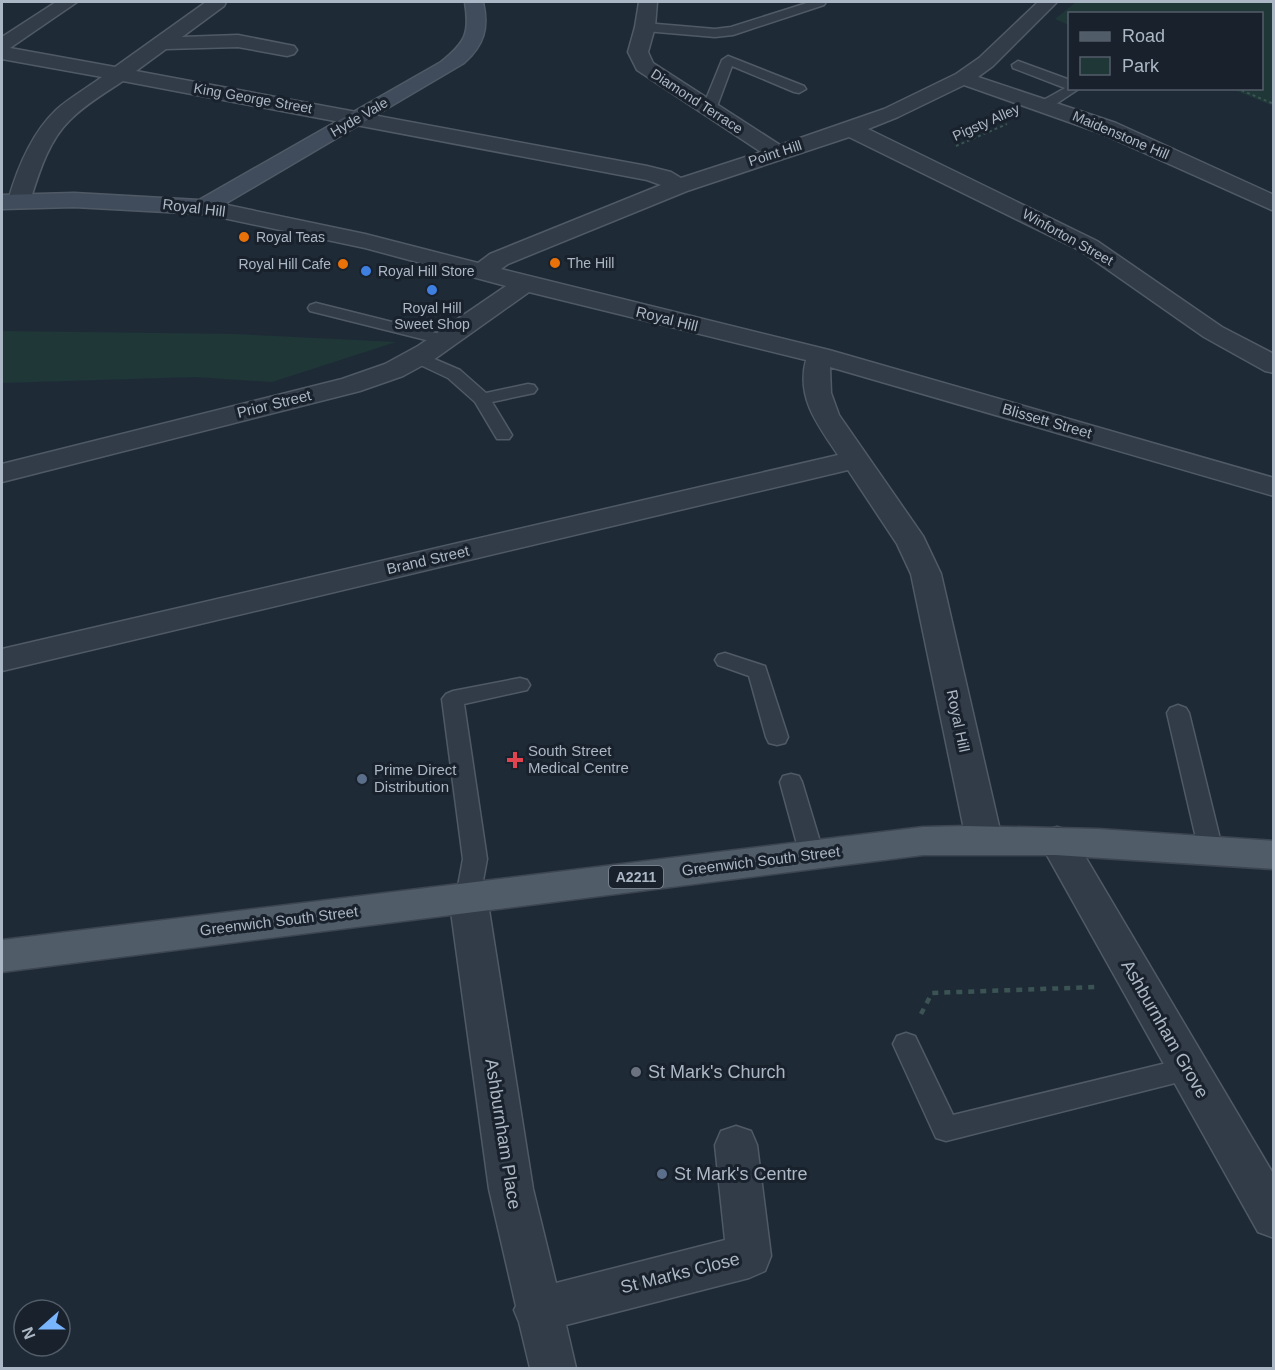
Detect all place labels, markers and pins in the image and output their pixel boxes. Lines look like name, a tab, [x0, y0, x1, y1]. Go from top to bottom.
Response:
place label: Royal Teas	[256, 229, 325, 245]
marker: Royal Teas	[237, 230, 251, 244]
place label: The Hill	[567, 255, 614, 271]
place label: Royal Hill Cafe	[238, 256, 331, 272]
marker: The Hill	[548, 256, 562, 270]
marker: Royal Hill Cafe	[336, 257, 350, 271]
place label: Royal Hill Store	[378, 263, 475, 279]
marker: Royal Hill Store	[359, 264, 373, 278]
marker: Royal Hill Sweet Shop	[425, 283, 439, 297]
place label: Royal Hill Sweet Shop	[394, 300, 470, 332]
place label: South Street Medical Centre	[528, 742, 629, 776]
marker: South Street Medical Centre	[506, 751, 524, 769]
place label: Prime Direct Distribution	[374, 761, 457, 795]
marker: Prime Direct Distribution	[355, 772, 369, 786]
place label: St Mark's Church	[648, 1062, 785, 1082]
marker: St Mark's Church	[629, 1065, 643, 1079]
place label: St Mark's Centre	[674, 1164, 807, 1184]
marker: St Mark's Centre	[655, 1167, 669, 1181]

